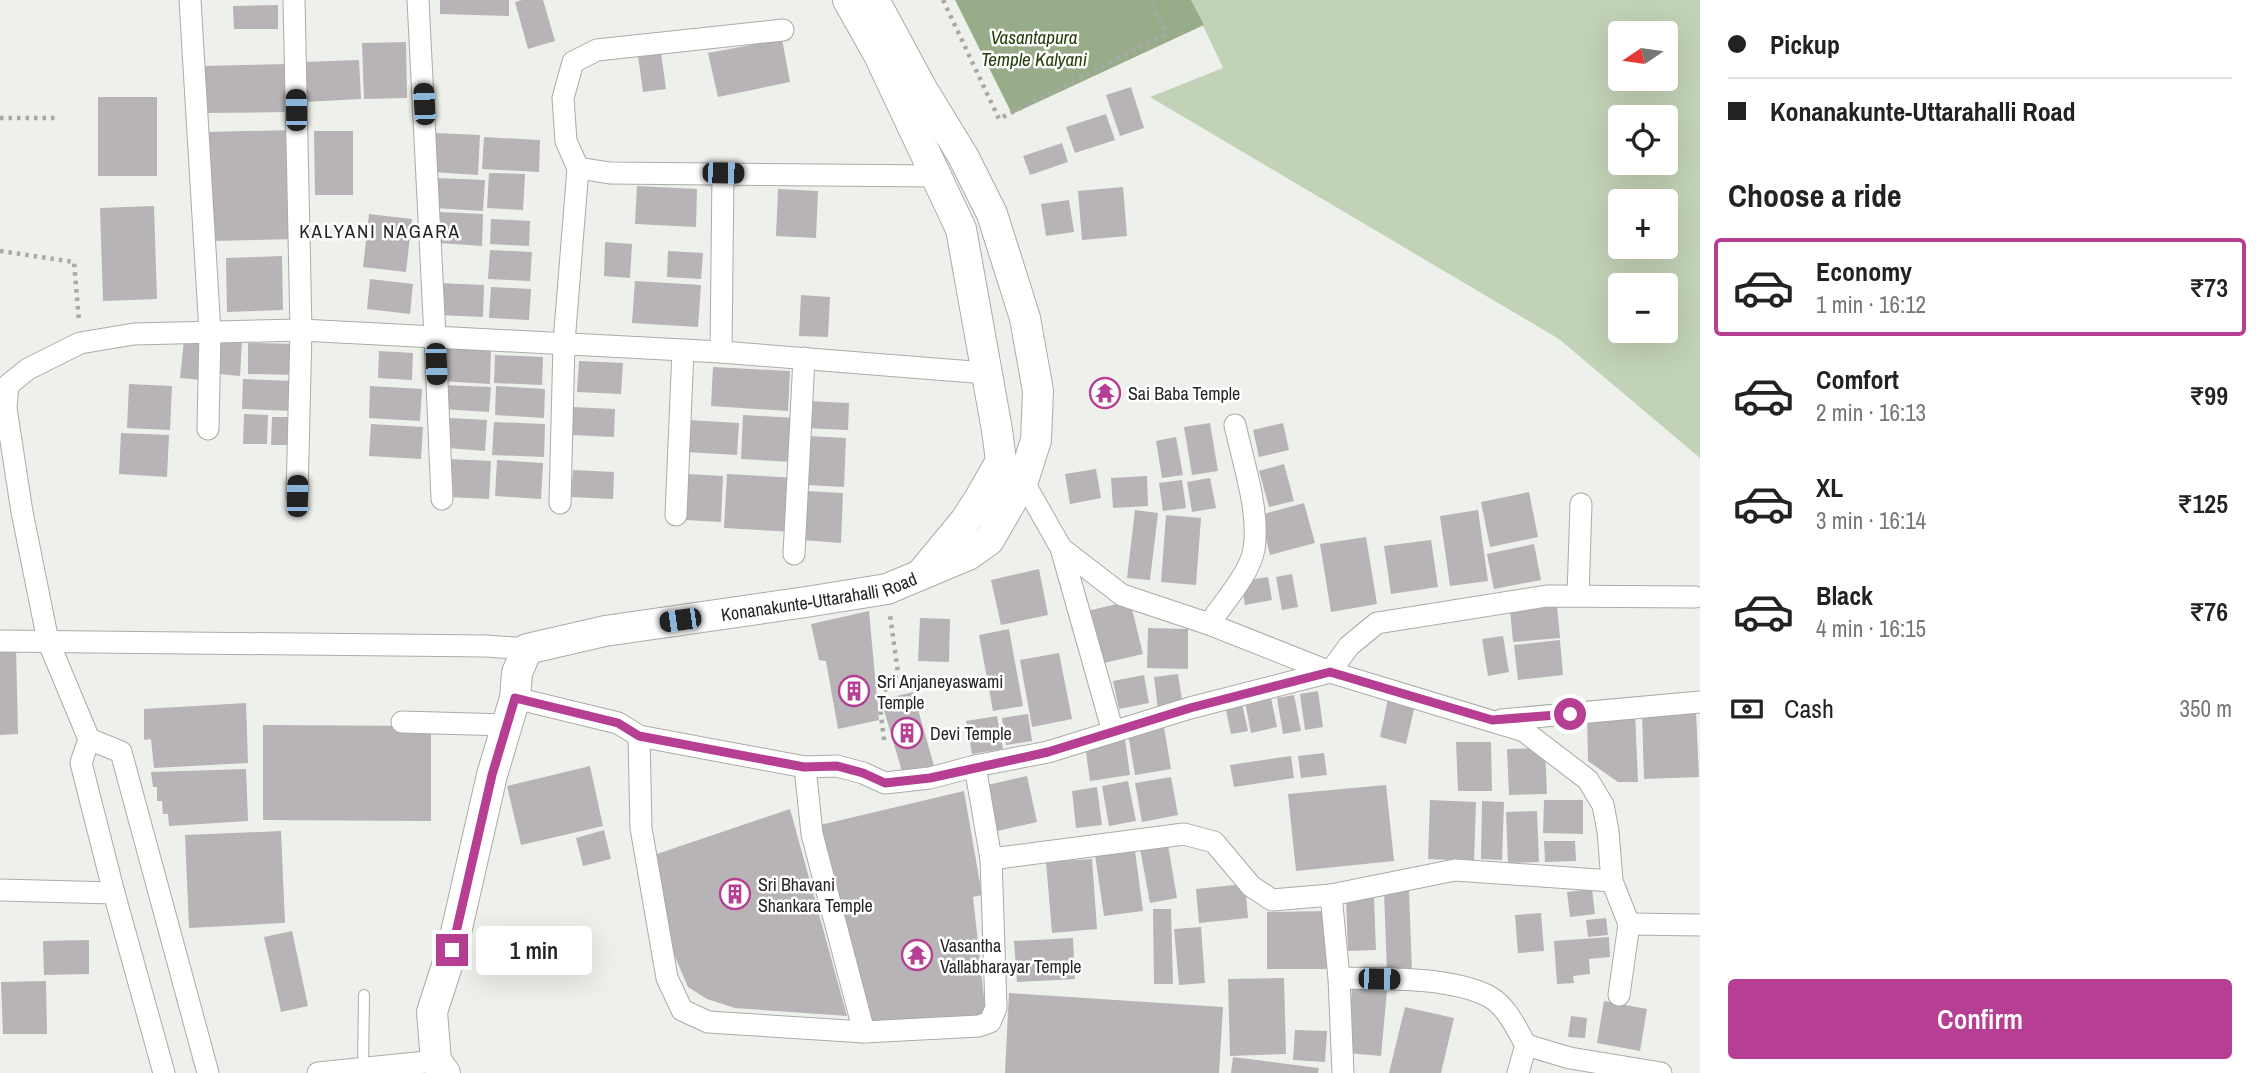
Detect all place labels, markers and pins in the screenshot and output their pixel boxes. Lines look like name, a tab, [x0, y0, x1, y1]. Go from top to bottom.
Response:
temple icon: Sai Baba Temple	[1088, 376, 1122, 410]
place label: Sai Baba Temple	[1128, 381, 1240, 406]
place label: Sri Anjaneyaswami Temple	[877, 669, 1003, 715]
building icon: Sri Anjaneyaswami Temple	[837, 674, 871, 708]
building icon: Devi Temple	[890, 716, 924, 750]
place label: Devi Temple	[930, 721, 1012, 746]
place label: Sri Bhavani Shankara Temple	[758, 872, 873, 918]
building icon: Sri Bhavani Shankara Temple	[718, 877, 752, 911]
place label: Vasantha Vallabharayar Temple	[940, 933, 1081, 979]
temple icon: Vasantha Vallabharayar Temple	[900, 938, 934, 972]

